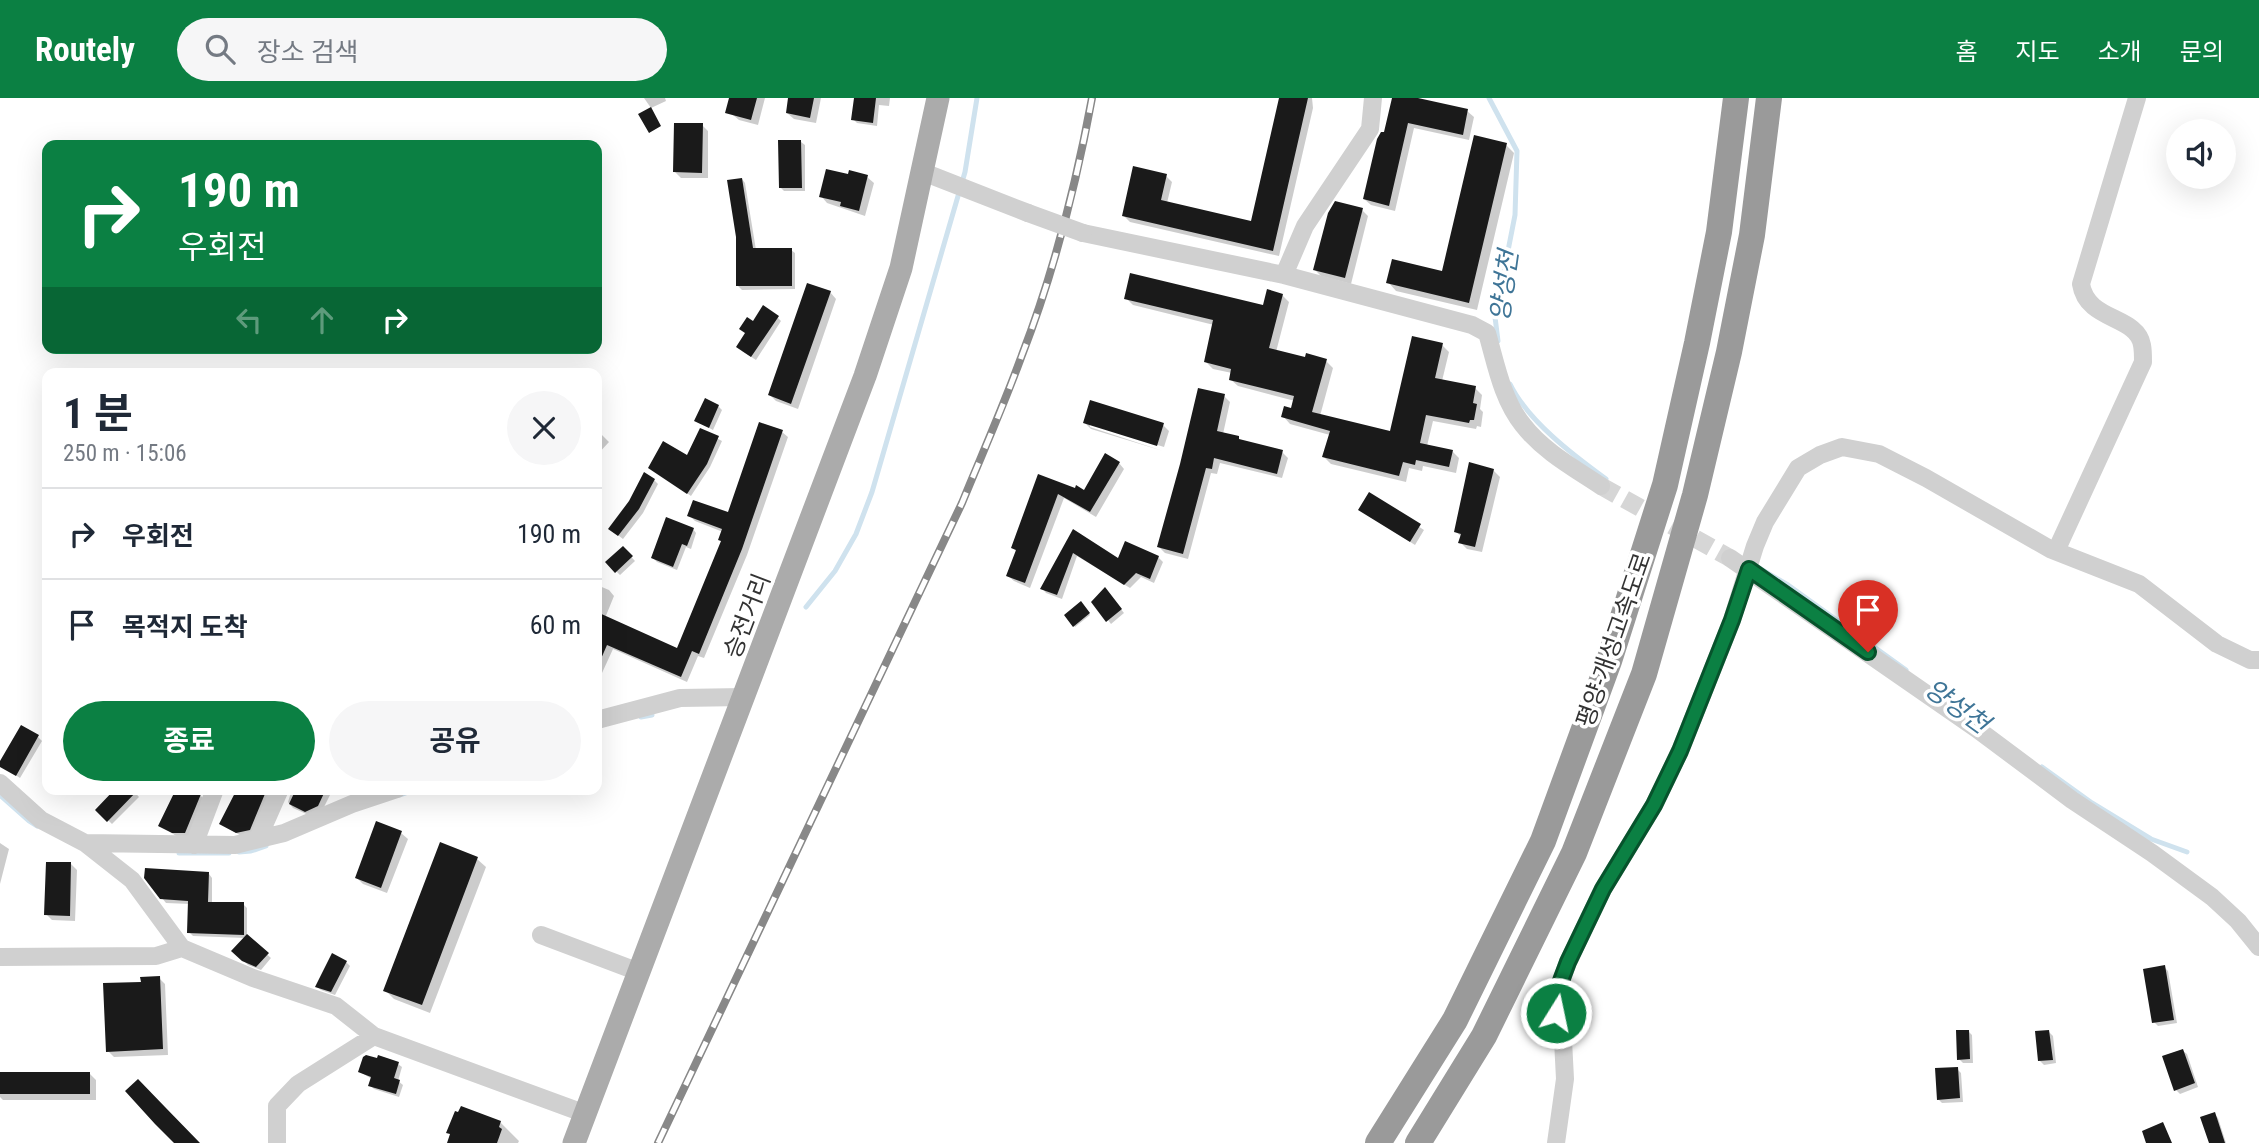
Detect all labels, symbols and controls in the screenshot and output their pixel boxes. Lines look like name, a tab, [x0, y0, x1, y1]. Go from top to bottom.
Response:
search box	[177, 18, 667, 81]
text: Routely	[35, 30, 135, 69]
icon: search	[201, 30, 239, 68]
text: 장소 검색	[257, 37, 358, 67]
text: 홈	[1955, 38, 1977, 66]
text: 지도	[2015, 38, 2060, 66]
text: 소개	[2098, 38, 2142, 66]
text: 문의	[2180, 38, 2224, 66]
map controls	[2166, 119, 2236, 189]
button: sound	[2166, 119, 2236, 189]
text: 190 m	[178, 162, 300, 219]
icon: right	[63, 168, 154, 259]
text: 우회전	[178, 228, 266, 266]
water label: 양성천	[1484, 245, 1524, 324]
icon: left	[230, 301, 268, 339]
icon: ahead	[303, 301, 341, 339]
icon: right	[376, 301, 414, 339]
text: 1 분	[63, 389, 133, 438]
button: close	[507, 391, 581, 465]
text: 250 m · 15:06	[63, 440, 187, 467]
icon: right	[63, 515, 101, 553]
text: 190 m	[517, 519, 581, 549]
text: 우회전	[122, 521, 194, 551]
street label: 평양-개성고속도로	[1571, 549, 1657, 731]
street label: 승전거리	[718, 570, 776, 662]
pin	[1838, 580, 1898, 652]
icon: arrive	[1849, 591, 1887, 629]
icon: arrive	[63, 606, 101, 644]
text: 60 m	[530, 610, 581, 640]
text: 목적지 도착	[122, 612, 248, 642]
water label: 양성천	[1919, 673, 1997, 741]
button: 종료	[63, 701, 315, 781]
button: 공유	[329, 701, 581, 781]
position arrow	[1519, 976, 1593, 1050]

